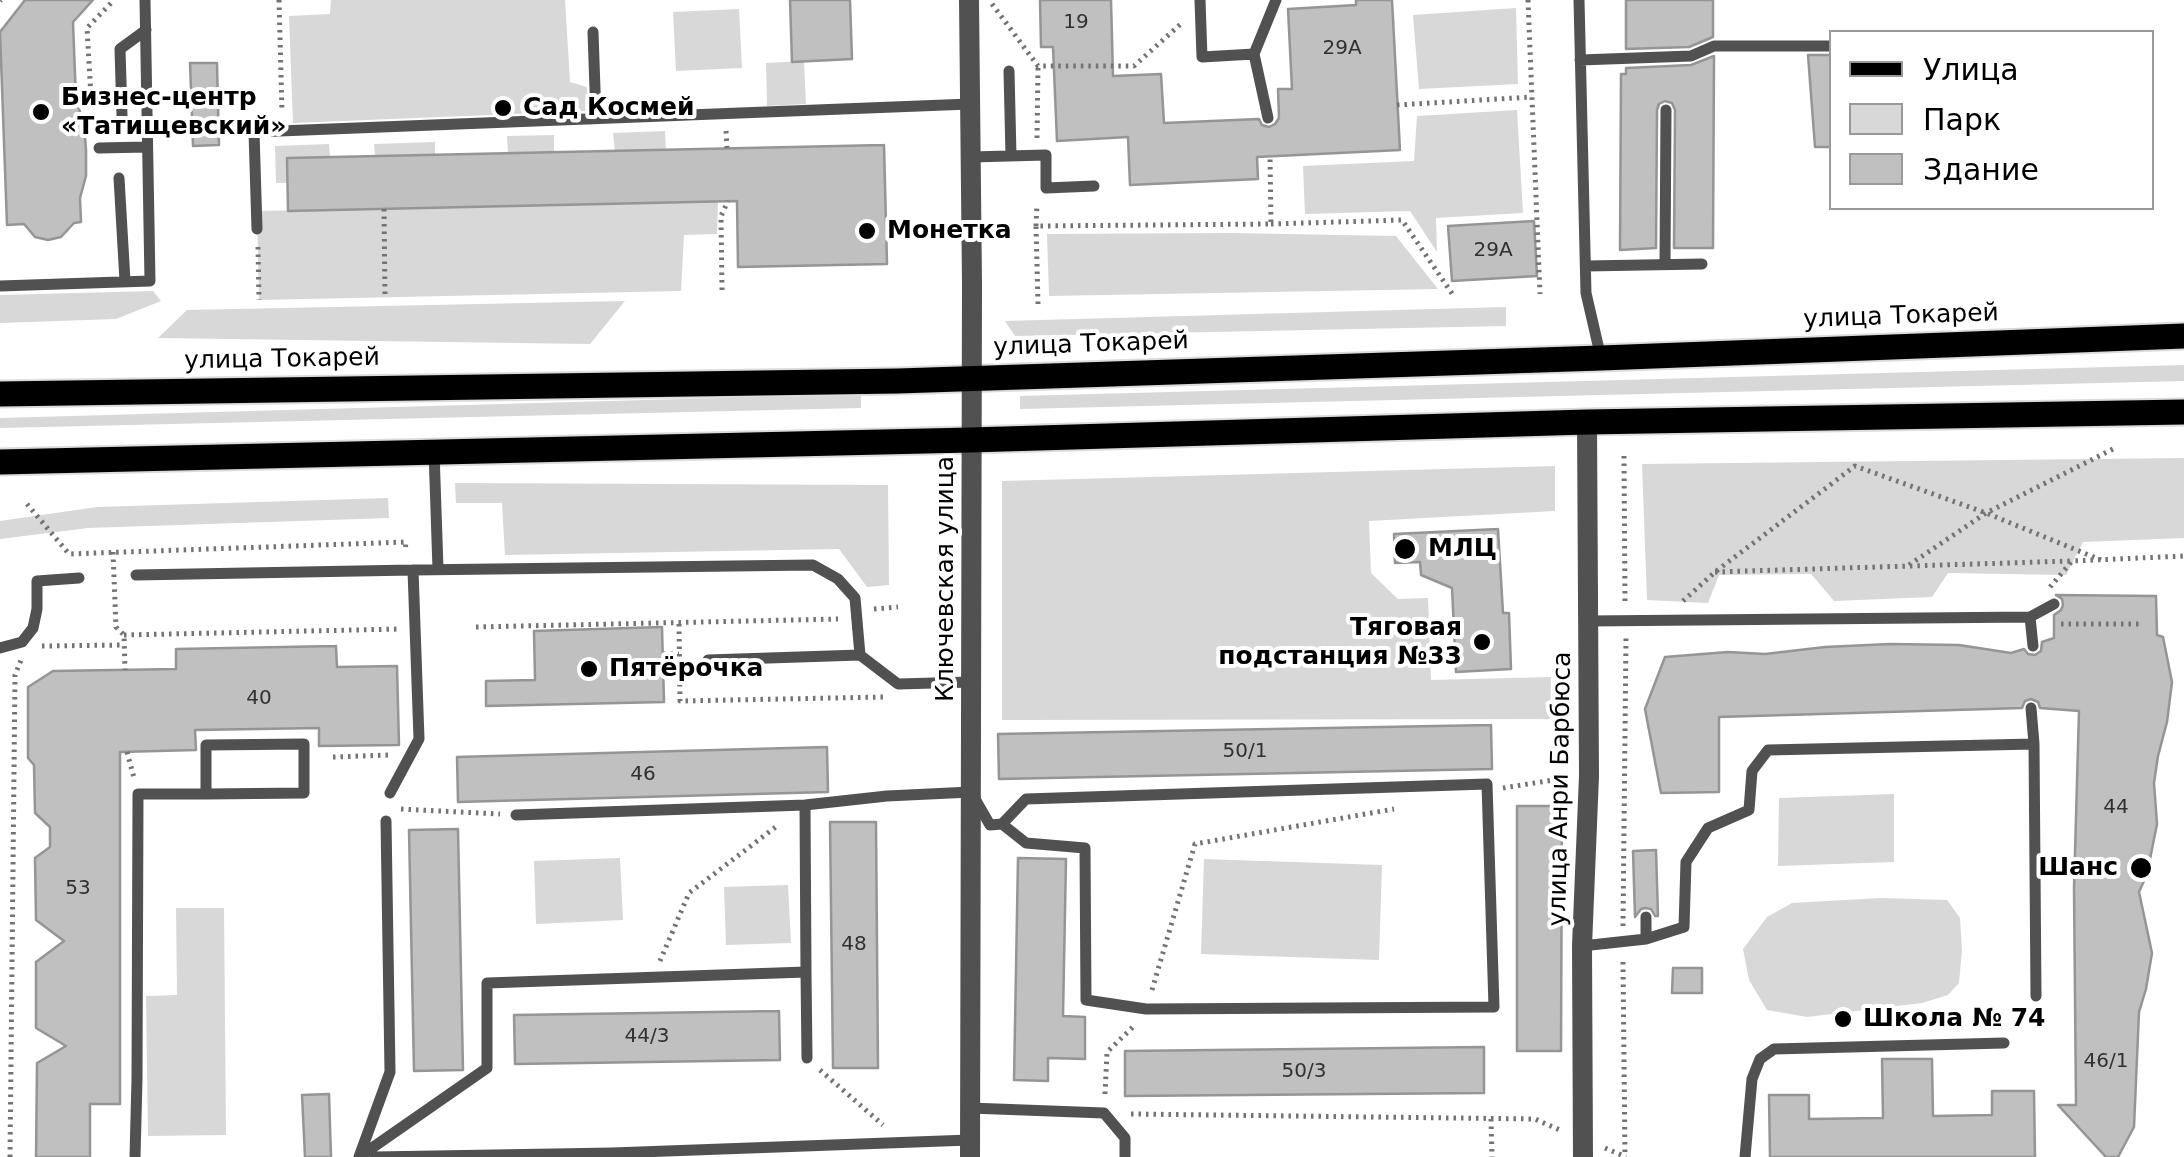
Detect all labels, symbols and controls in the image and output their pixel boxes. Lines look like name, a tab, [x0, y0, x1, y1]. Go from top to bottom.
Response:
house number: 19	[1063, 11, 1089, 35]
legend	[1829, 30, 2154, 210]
house number: 29А	[1322, 37, 1362, 61]
text: Улица	[1923, 52, 2019, 87]
place label: Бизнес-центр «Татищевский»	[61, 83, 286, 142]
place label: Сад Космей	[523, 93, 694, 123]
marker: Сад Космей	[492, 97, 514, 119]
marker: Бизнес-центр «Татищевский»	[30, 101, 52, 123]
text: Парк	[1923, 102, 2001, 137]
text: Здание	[1923, 152, 2039, 187]
place label: Монетка	[887, 216, 1012, 246]
marker: Монетка	[856, 220, 878, 242]
house number: 29А	[1473, 239, 1513, 263]
street label: улица Токарей	[1803, 299, 1999, 335]
street label: улица Токарей	[993, 327, 1189, 363]
street label: улица Токарей	[184, 343, 380, 377]
street label: Ключевская улица	[931, 456, 961, 702]
place label: МЛЦ	[1428, 534, 1497, 564]
marker: МЛЦ	[1392, 536, 1418, 562]
place label: Тяговая подстанция №33	[1218, 613, 1462, 672]
marker: Тяговая подстанция №33	[1471, 631, 1493, 653]
street label: улица Анри Барбюса	[1544, 651, 1578, 927]
place label: Пятёрочка	[609, 654, 763, 684]
marker: Пятёрочка	[578, 658, 600, 680]
house number: 40	[246, 687, 272, 711]
house number: 50/1	[1223, 740, 1267, 764]
house number: 46	[630, 763, 656, 787]
house number: 44	[2103, 796, 2129, 820]
place label: Шанс	[2038, 853, 2118, 883]
marker: Шанс	[2128, 855, 2154, 881]
house number: 53	[65, 877, 91, 901]
house number: 48	[841, 933, 867, 957]
place label: Школа № 74	[1863, 1004, 2045, 1034]
marker: Школа № 74	[1832, 1008, 1854, 1030]
house number: 44/3	[625, 1025, 669, 1049]
house number: 46/1	[2084, 1050, 2128, 1074]
house number: 50/3	[1282, 1060, 1326, 1084]

